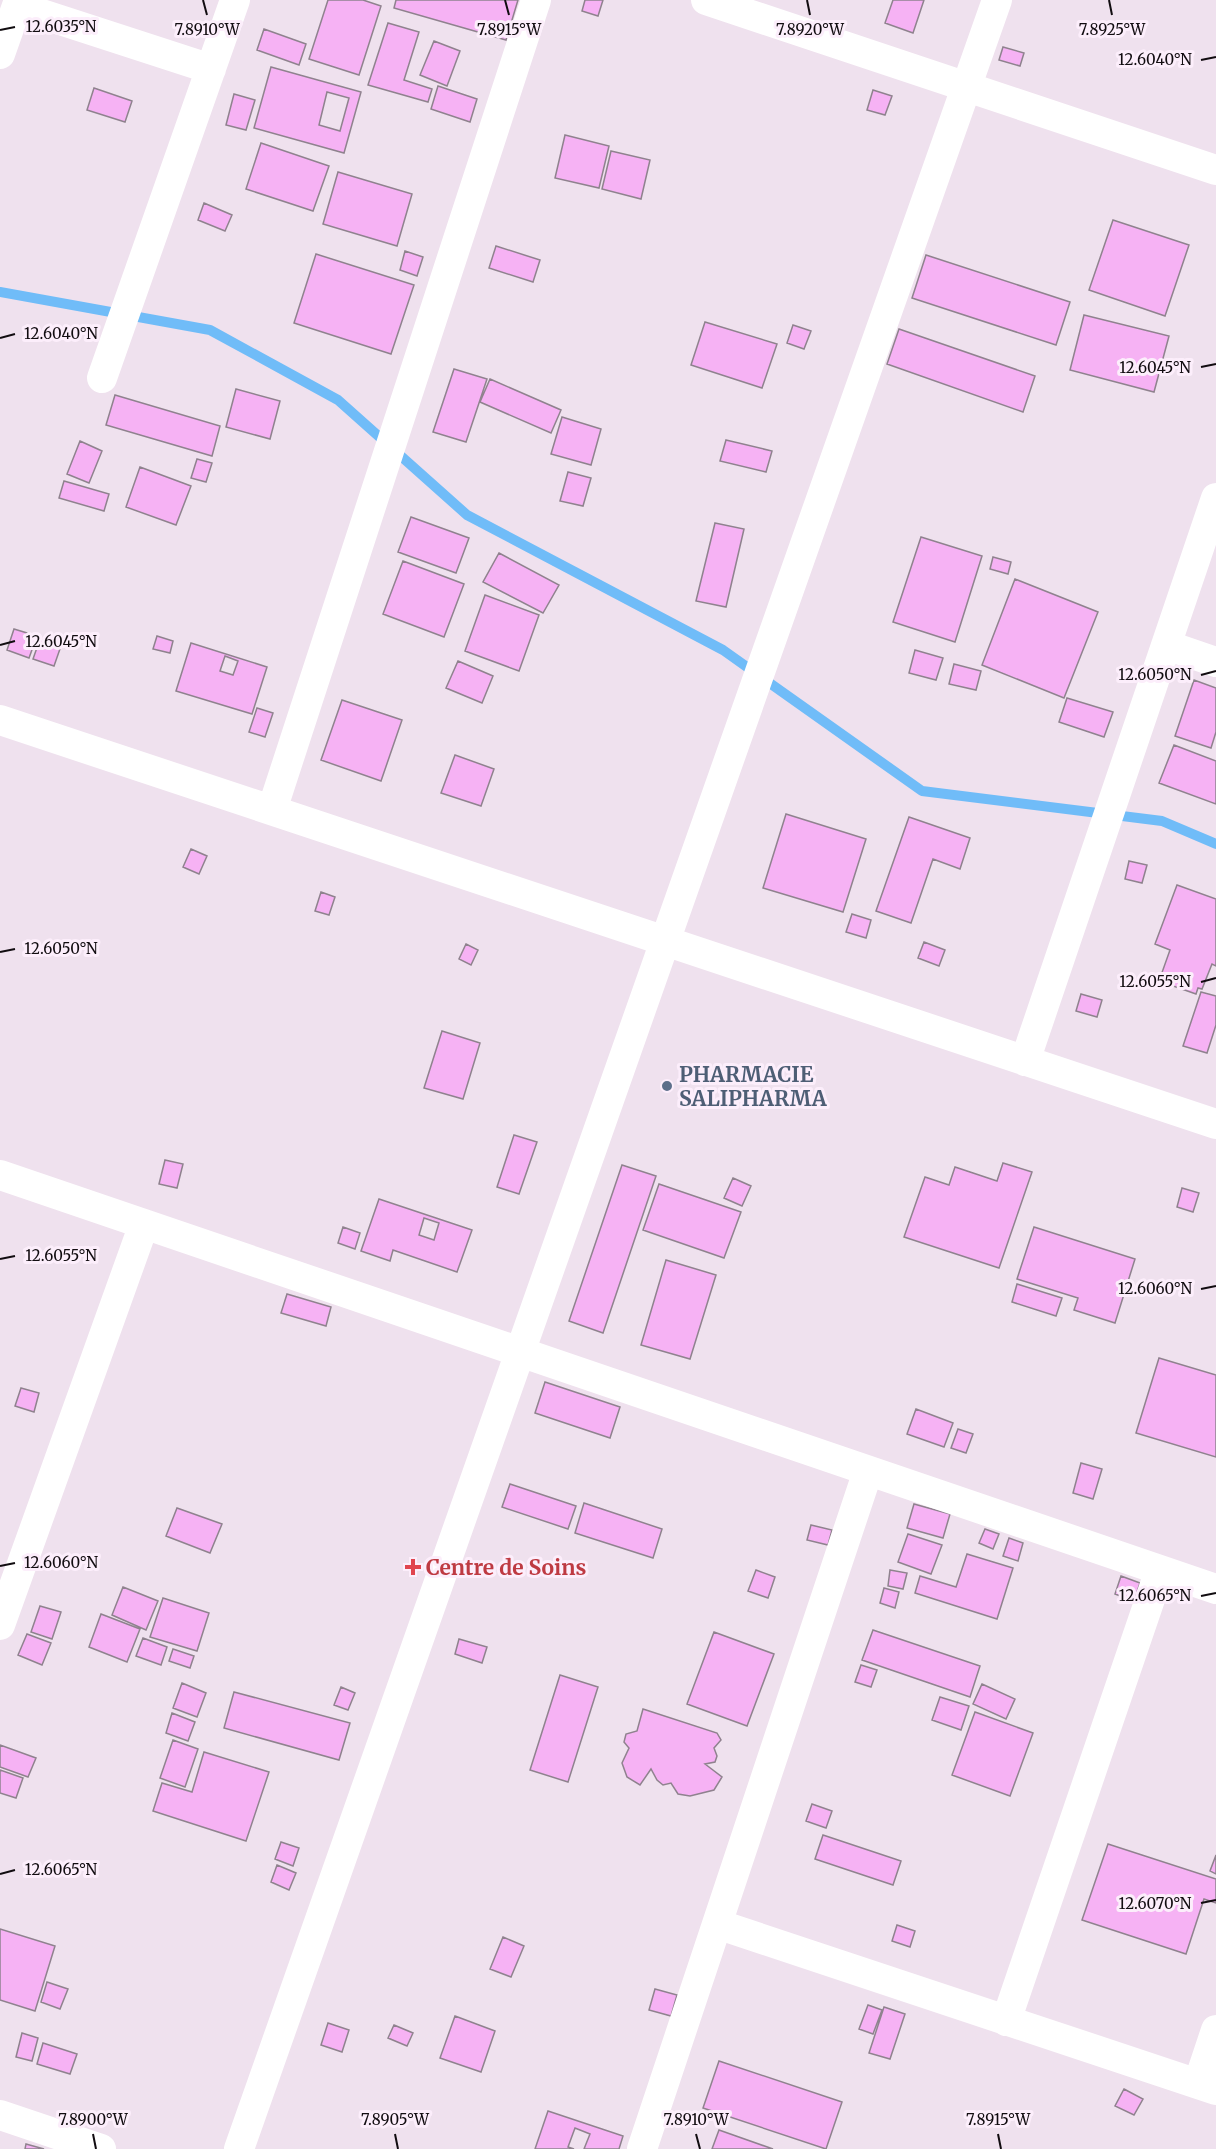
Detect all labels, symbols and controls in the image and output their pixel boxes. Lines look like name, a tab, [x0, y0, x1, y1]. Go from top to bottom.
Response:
text: 12.6035°N	[26, 17, 97, 36]
text: 7.8910°W	[174, 20, 241, 39]
text: 7.8915°W	[477, 20, 542, 39]
text: 7.8920°W	[776, 20, 845, 39]
text: 7.8925°W	[1079, 20, 1146, 39]
text: 12.6040°N	[1118, 50, 1192, 69]
text: 12.6040°N	[24, 324, 98, 343]
text: 12.6045°N	[1119, 358, 1191, 377]
text: 12.6045°N	[25, 632, 97, 651]
text: 12.6050°N	[1118, 665, 1192, 684]
text: 12.6050°N	[24, 939, 98, 958]
text: 12.6055°N	[1119, 972, 1191, 991]
place label: PHARMACIE SALIPHARMA	[679, 1061, 828, 1112]
marker: PHARMACIE SALIPHARMA	[660, 1079, 674, 1093]
text: 12.6055°N	[25, 1246, 97, 1265]
text: 12.6060°N	[1118, 1279, 1192, 1298]
text: 12.6060°N	[24, 1553, 98, 1572]
place label: Centre de Soins	[426, 1554, 586, 1581]
marker: Centre de Soins	[404, 1558, 422, 1576]
text: 12.6065°N	[1119, 1586, 1192, 1605]
text: 12.6065°N	[25, 1860, 98, 1879]
text: 12.6070°N	[1119, 1894, 1192, 1913]
text: 7.8900°W	[58, 2110, 129, 2129]
text: 7.8905°W	[361, 2110, 430, 2129]
text: 7.8910°W	[663, 2110, 730, 2129]
text: 7.8915°W	[966, 2110, 1031, 2129]

